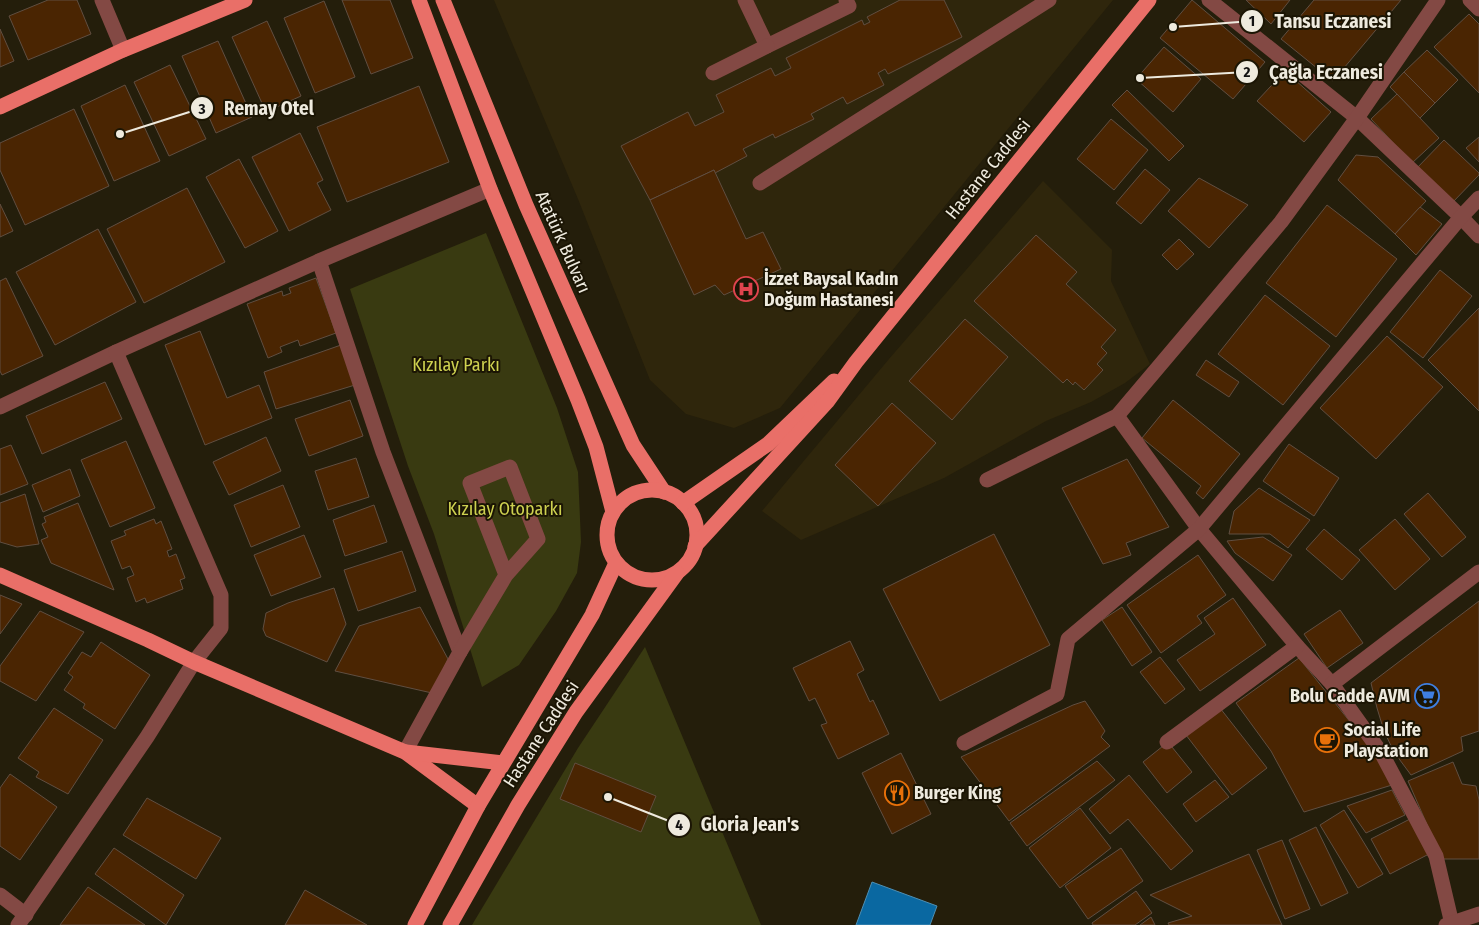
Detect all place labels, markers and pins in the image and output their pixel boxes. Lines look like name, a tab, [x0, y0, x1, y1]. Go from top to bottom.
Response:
callout: Tansu Eczanesi	[1239, 4, 1401, 38]
callout: Çağla Eczanesi	[1234, 55, 1393, 89]
callout: Remay Otel	[189, 91, 324, 125]
place label: İzzet Baysal Kadın Doğum Hastanesi	[764, 268, 898, 311]
hospital icon: İzzet Baysal Kadın Doğum Hastanesi	[733, 276, 759, 302]
supermarket icon: Bolu Cadde AVM	[1414, 683, 1440, 709]
place label: Bolu Cadde AVM	[1290, 685, 1410, 707]
place label: Social Life Playstation	[1344, 719, 1429, 762]
cafe icon: Social Life Playstation	[1314, 727, 1340, 753]
restaurant icon: Burger King	[884, 780, 910, 806]
place label: Burger King	[914, 782, 1001, 804]
callout: Gloria Jean's	[666, 808, 810, 842]

